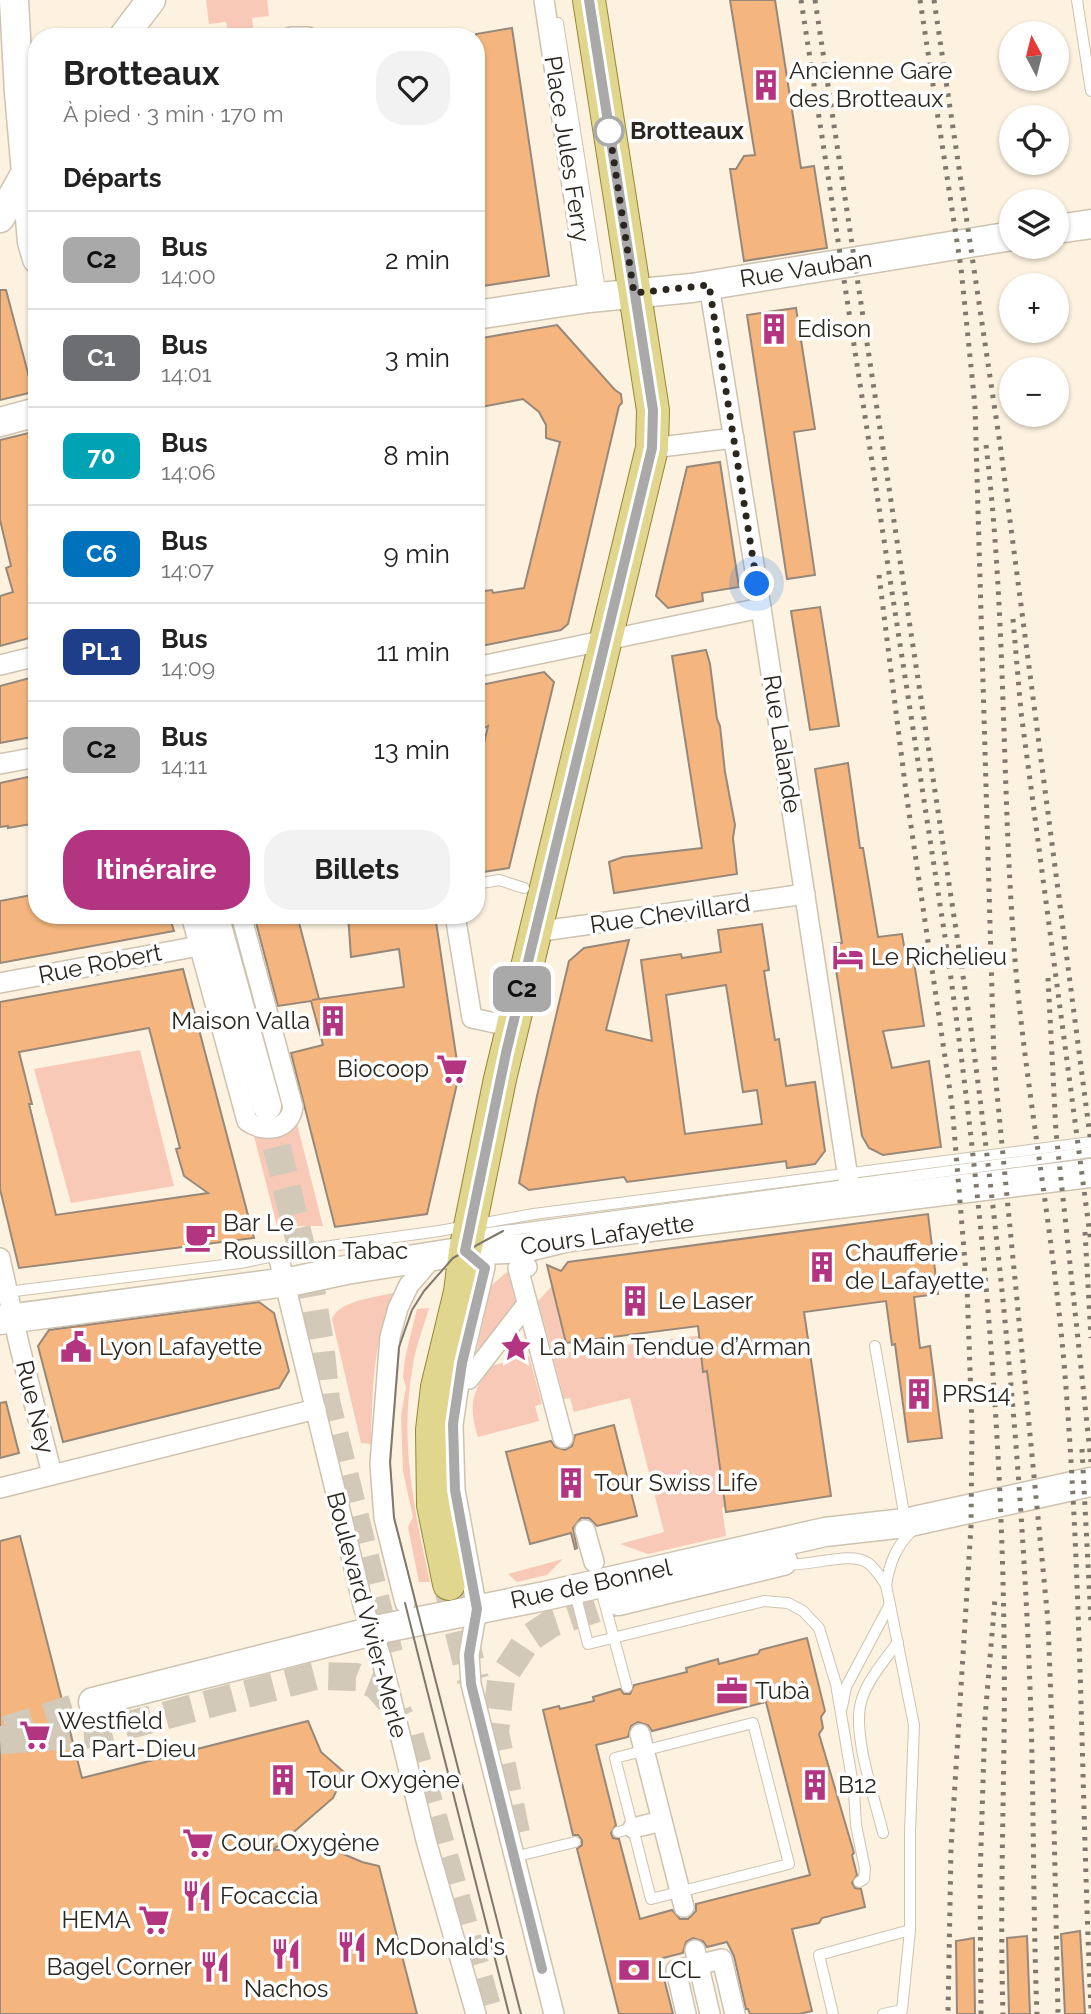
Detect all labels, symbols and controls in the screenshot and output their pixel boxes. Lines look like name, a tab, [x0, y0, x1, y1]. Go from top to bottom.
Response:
north arrow	[999, 21, 1069, 91]
map controls	[999, 21, 1069, 427]
button: heart	[376, 51, 450, 125]
text: Brotteaux	[63, 54, 219, 93]
street label: Place Jules Ferry	[538, 54, 597, 244]
place label: Ancienne Gare des Brotteaux	[789, 56, 952, 113]
building icon: Ancienne Gare des Brotteaux	[749, 68, 783, 102]
text: À pied · 3 min · 170 m	[63, 100, 284, 127]
button: locate	[999, 105, 1069, 175]
marker: Brotteaux	[594, 116, 624, 146]
place label: Brotteaux	[630, 116, 744, 145]
text: Départs	[63, 163, 162, 193]
button: layers	[999, 189, 1069, 259]
text: Bus	[161, 232, 208, 262]
street label: Rue Vauban	[738, 244, 874, 293]
text: C2	[87, 245, 117, 274]
text: 2 min	[385, 245, 450, 275]
text: 14:00	[161, 262, 216, 289]
button: +	[999, 273, 1069, 343]
building icon: Edison	[757, 312, 791, 346]
place label: Edison	[797, 314, 871, 343]
text: Bus	[161, 330, 208, 360]
text: C1	[87, 343, 116, 372]
text: 3 min	[385, 343, 450, 373]
button: −	[999, 357, 1069, 427]
text: 14:01	[161, 360, 212, 387]
text: Bus	[161, 428, 208, 458]
text: 70	[87, 441, 116, 470]
text: 8 min	[383, 441, 450, 471]
text: 14:06	[161, 458, 216, 485]
text: Bus	[161, 526, 208, 556]
text: C6	[86, 539, 117, 568]
text: 9 min	[383, 539, 450, 569]
text: 14:07	[161, 556, 214, 583]
your location	[739, 566, 774, 601]
text: Bus	[161, 624, 208, 654]
text: PL1	[81, 637, 122, 666]
text: 11 min	[376, 637, 450, 667]
text: 14:09	[161, 654, 215, 681]
street label: Rue Lalande	[757, 673, 808, 815]
text: Bus	[161, 722, 208, 752]
text: C2	[87, 735, 117, 764]
text: 13 min	[374, 735, 450, 765]
text: 14:11	[161, 752, 207, 779]
button: Itinéraire	[63, 830, 250, 910]
button: Billets	[264, 830, 450, 910]
street label: Rue Chevillard	[588, 888, 752, 939]
street label: Rue Robert	[36, 937, 164, 990]
hotel icon: Le Richelieu	[831, 940, 865, 974]
place label: Le Richelieu	[871, 942, 1007, 971]
line badge: C2	[490, 966, 554, 1012]
text: C2	[507, 974, 537, 1003]
building icon: Maison Valla	[316, 1004, 350, 1038]
place label: Maison Valla	[171, 1006, 310, 1035]
supermarket icon: Biocoop	[435, 1052, 469, 1086]
place label: Biocoop	[337, 1054, 429, 1083]
place label: Bar Le Roussillon Tabac	[223, 1208, 408, 1265]
street label: Cours Lafayette	[518, 1208, 696, 1261]
cafe icon: Bar Le Roussillon Tabac	[183, 1220, 217, 1254]
place label: Chaufferie de Lafayette	[845, 1238, 984, 1295]
building icon: Chaufferie de Lafayette	[805, 1250, 839, 1284]
building icon: Le Laser	[618, 1284, 652, 1318]
place label: Le Laser	[658, 1286, 754, 1315]
public building icon: Lyon Lafayette	[59, 1330, 93, 1364]
place icon: La Main Tendue d’Arman	[499, 1330, 533, 1364]
place label: Lyon Lafayette	[99, 1332, 262, 1361]
place label: La Main Tendue d’Arman	[539, 1332, 811, 1361]
street label: Rue Ney	[10, 1357, 61, 1456]
building icon: PRS14	[902, 1377, 936, 1411]
place label: PRS14	[942, 1379, 1011, 1408]
building icon: Tour Swiss Life	[554, 1466, 588, 1500]
place label: Tour Swiss Life	[594, 1468, 758, 1497]
street label: Boulevard Vivier-Merle	[321, 1488, 414, 1741]
street label: Rue de Bonnel	[508, 1552, 675, 1615]
office icon: Tubà	[715, 1674, 749, 1708]
place label: Tubà	[755, 1676, 810, 1705]
place label: Westfield La Part-Dieu	[58, 1706, 196, 1763]
supermarket icon: Westfield La Part-Dieu	[18, 1718, 52, 1752]
building icon: Tour Oxygène	[266, 1763, 300, 1797]
place label: Tour Oxygène	[306, 1765, 460, 1794]
building icon: B12	[798, 1768, 832, 1802]
place label: B12	[838, 1770, 877, 1799]
supermarket icon: Cour Oxygène	[181, 1826, 215, 1860]
place label: Cour Oxygène	[221, 1828, 379, 1857]
restaurant icon: Focaccia	[180, 1879, 214, 1913]
place label: Focaccia	[220, 1881, 318, 1910]
supermarket icon: HEMA	[137, 1903, 171, 1937]
place label: HEMA	[61, 1905, 131, 1934]
restaurant icon: McDonald's	[335, 1930, 369, 1964]
place label: McDonald's	[375, 1932, 505, 1961]
restaurant icon: Nachos	[269, 1937, 303, 1971]
restaurant icon: Bagel Corner	[198, 1950, 232, 1984]
place label: Bagel Corner	[46, 1952, 193, 1981]
bank icon: LCL	[617, 1953, 651, 1987]
place label: LCL	[657, 1955, 701, 1984]
place label: Nachos	[244, 1974, 328, 2003]

